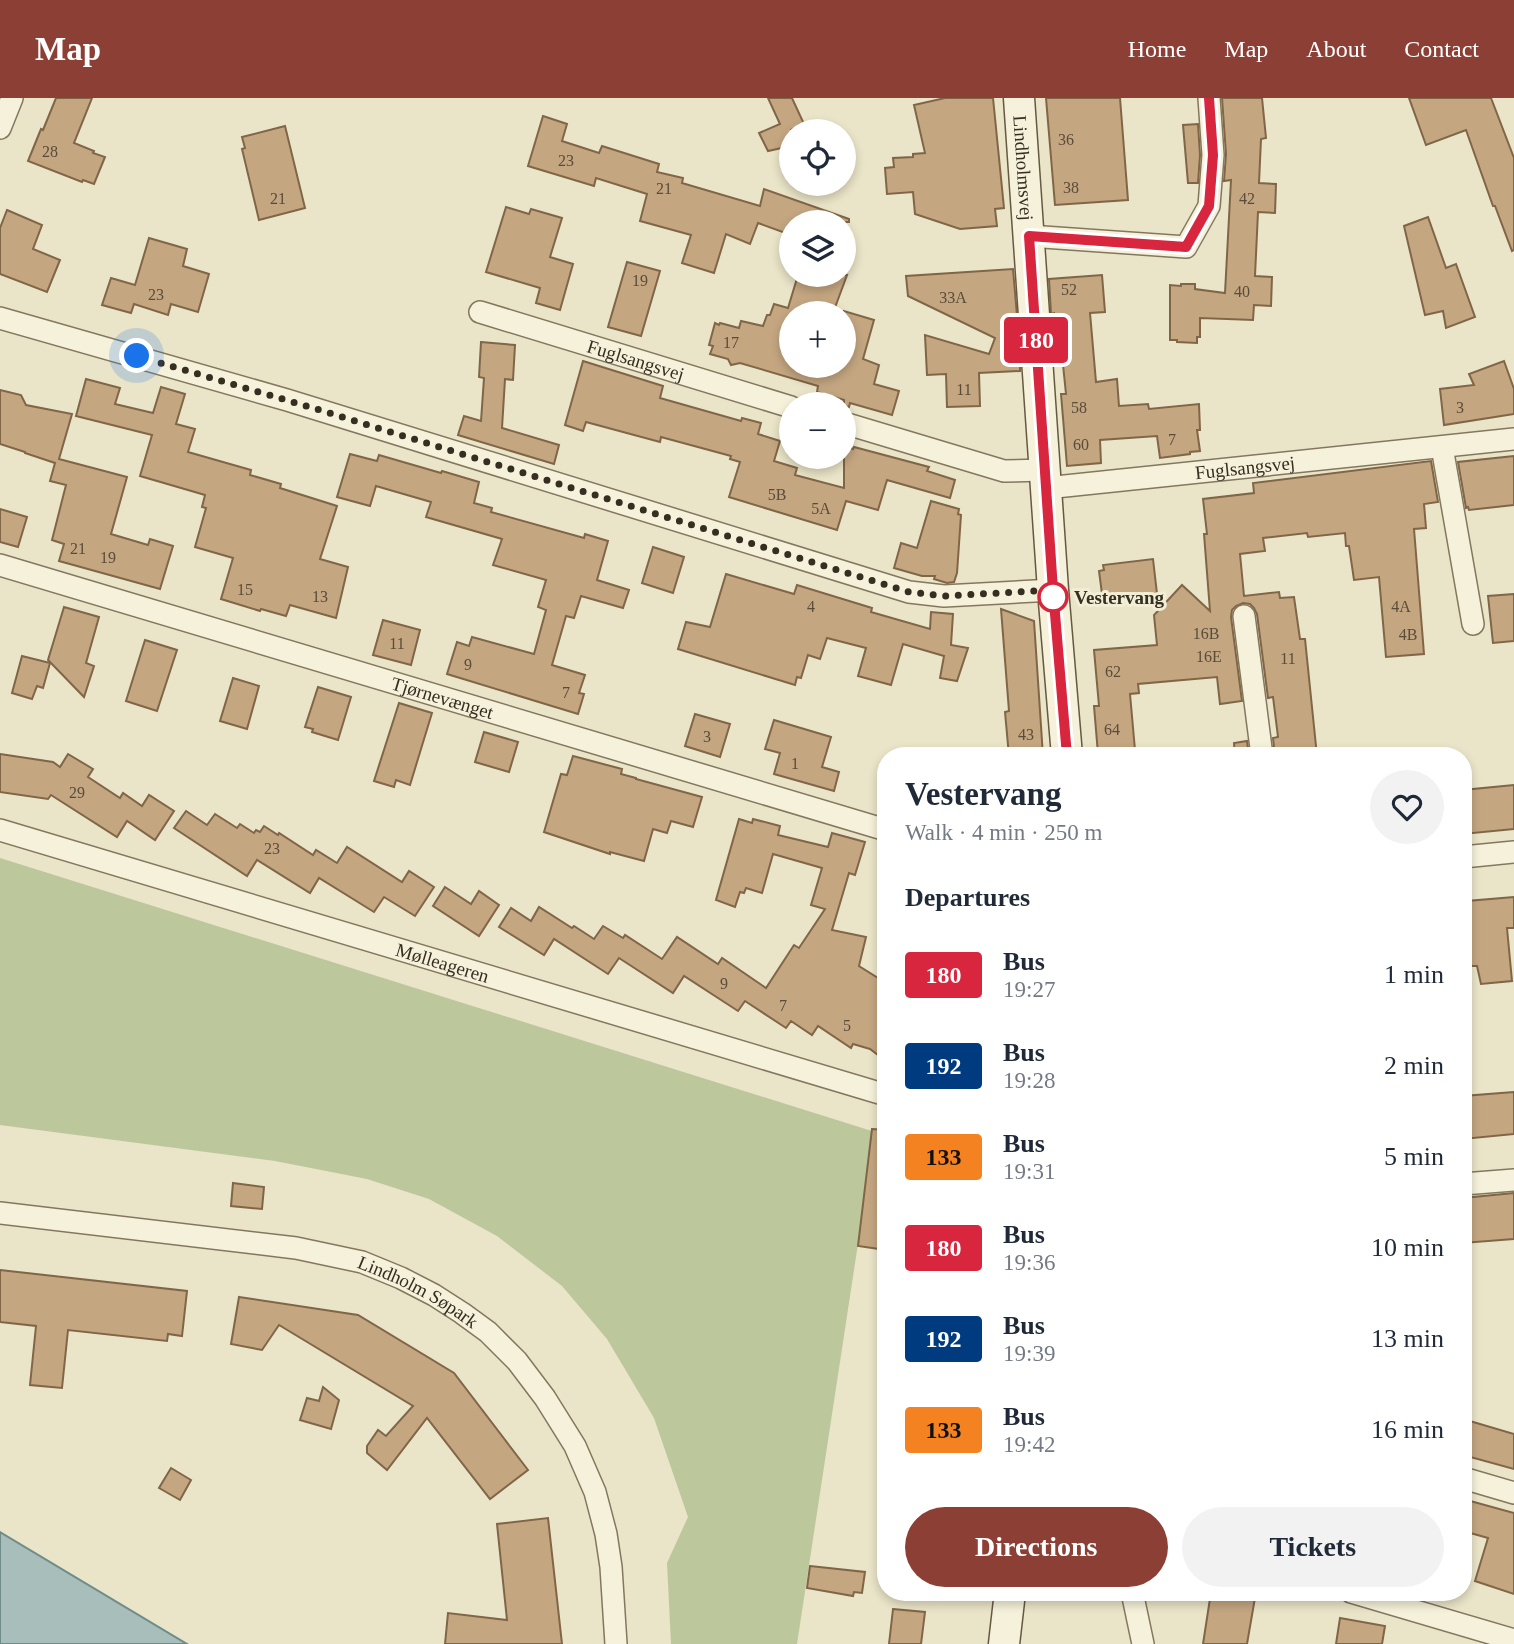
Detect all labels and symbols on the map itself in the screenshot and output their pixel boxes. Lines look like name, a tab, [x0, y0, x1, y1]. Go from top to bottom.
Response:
street label: Lindholmsvej	[1009, 114, 1037, 221]
house number: 36	[1058, 131, 1074, 148]
house number: 28	[42, 143, 58, 160]
house number: 23	[558, 152, 574, 169]
house number: 38	[1063, 179, 1079, 196]
house number: 21	[656, 180, 672, 197]
house number: 21	[270, 190, 286, 207]
house number: 42	[1239, 190, 1255, 207]
house number: 19	[632, 272, 648, 289]
house number: 52	[1061, 281, 1077, 298]
house number: 40	[1234, 283, 1250, 300]
house number: 23	[148, 286, 164, 303]
house number: 33A	[939, 289, 967, 306]
line badge: 180	[996, 317, 1076, 363]
house number: 17	[723, 334, 739, 351]
street label: Fuglsangsvej	[585, 335, 687, 385]
your location	[119, 338, 154, 373]
house number: 11	[956, 381, 972, 398]
house number: 58	[1071, 399, 1087, 416]
house number: 3	[1456, 399, 1464, 416]
house number: 7	[1168, 431, 1176, 448]
house number: 60	[1073, 436, 1089, 453]
street label: Fuglsangsvej	[1194, 452, 1296, 483]
house number: 5B	[768, 486, 786, 503]
house number: 5A	[811, 500, 831, 517]
house number: 21	[70, 540, 86, 557]
house number: 19	[100, 549, 116, 566]
house number: 15	[237, 581, 253, 598]
marker: Vestervang	[1038, 582, 1068, 612]
place label: Vestervang	[1074, 587, 1165, 608]
house number: 13	[312, 588, 328, 605]
house number: 4	[807, 598, 815, 615]
house number: 4A	[1391, 598, 1411, 615]
house number: 16B	[1193, 625, 1219, 642]
house number: 4B	[1399, 626, 1417, 643]
house number: 11	[389, 635, 405, 652]
house number: 16E	[1196, 648, 1222, 665]
house number: 11	[1280, 650, 1296, 667]
house number: 9	[464, 656, 472, 673]
house number: 62	[1105, 663, 1121, 680]
street label: Tjørnevænget	[389, 673, 497, 723]
house number: 7	[562, 684, 570, 701]
house number: 64	[1104, 721, 1120, 738]
house number: 43	[1018, 726, 1034, 743]
house number: 3	[703, 728, 711, 745]
house number: 1	[791, 755, 799, 772]
house number: 29	[69, 784, 85, 801]
house number: 23	[264, 840, 280, 857]
street label: Mølleageren	[393, 939, 492, 987]
house number: 9	[720, 975, 728, 992]
house number: 7	[779, 997, 787, 1014]
house number: 5	[843, 1017, 851, 1034]
street label: Lindholm Søpark	[355, 1251, 483, 1333]

